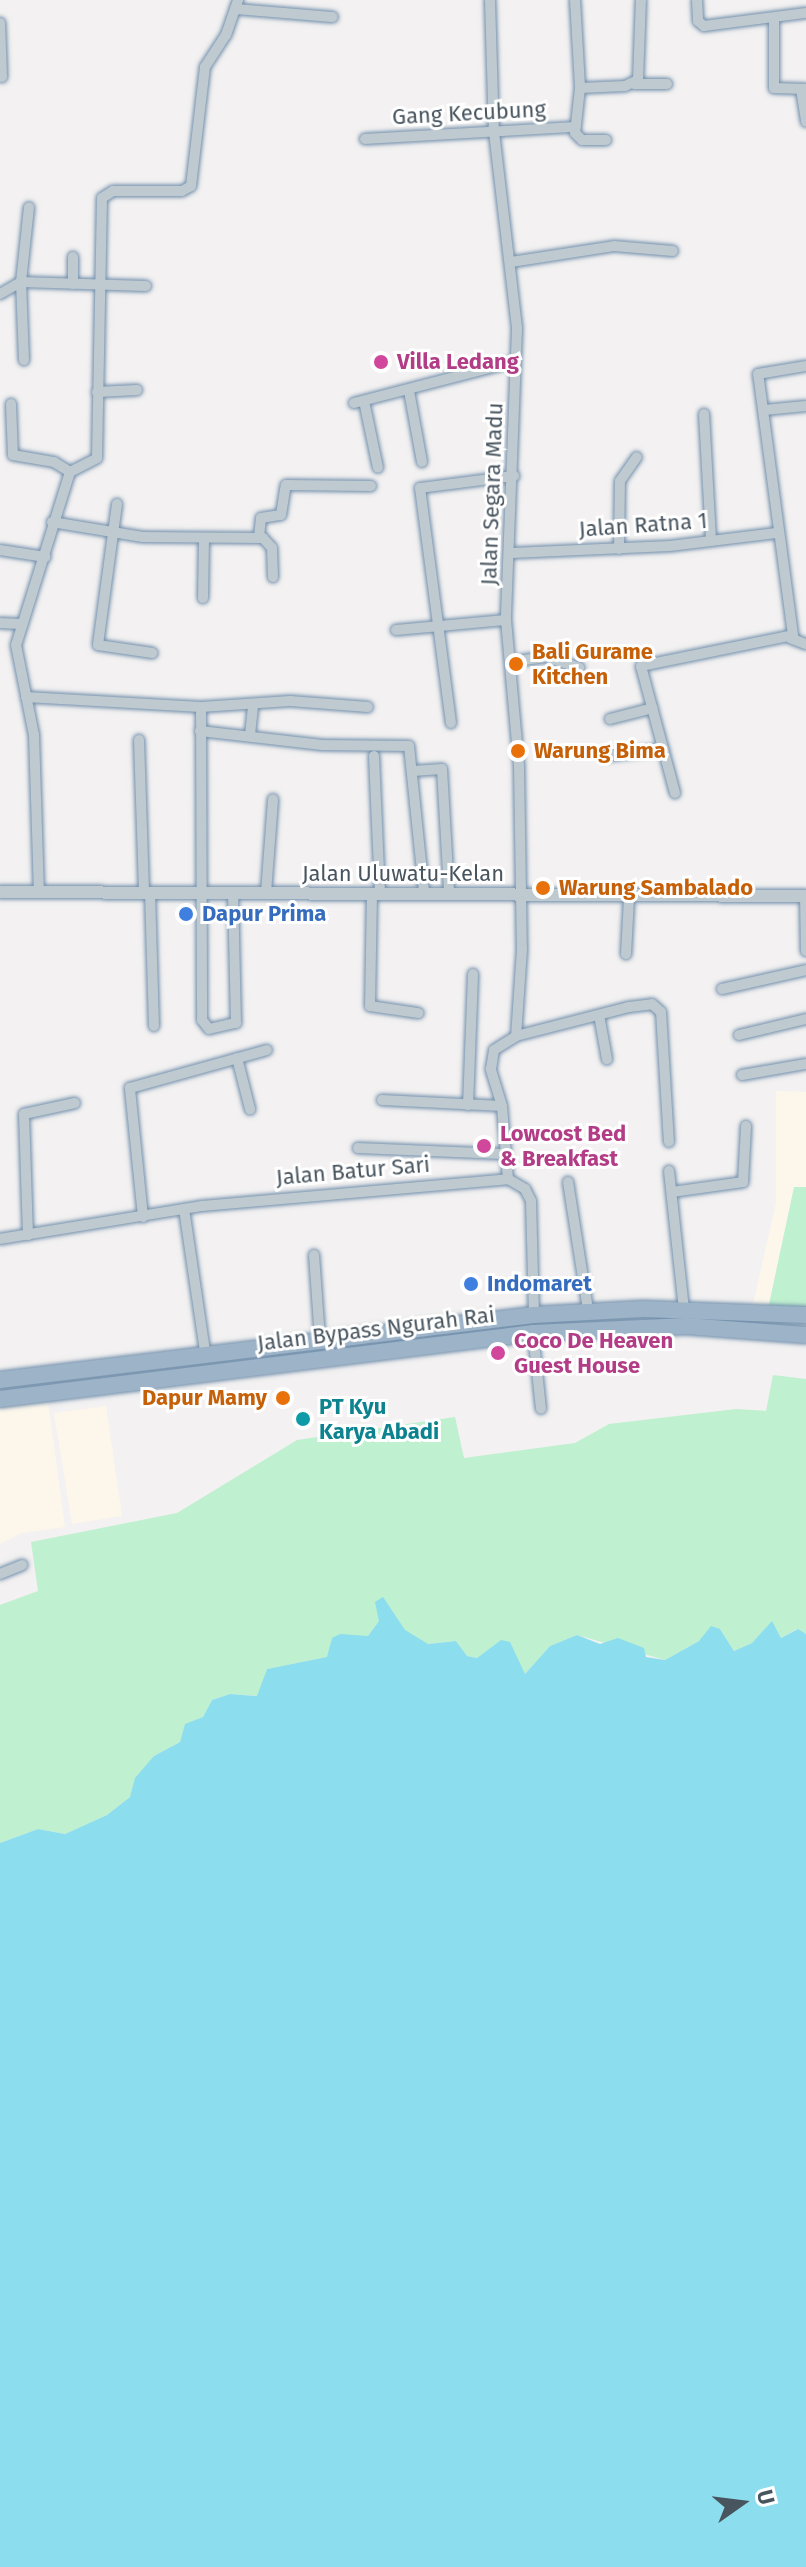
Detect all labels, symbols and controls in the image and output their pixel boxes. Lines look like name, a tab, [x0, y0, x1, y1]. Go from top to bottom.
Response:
street label: Gang Kecubung	[391, 96, 547, 130]
place label: Villa Ledang	[397, 349, 519, 375]
marker: Villa Ledang	[372, 353, 390, 371]
street label: Jalan Segara Madu	[476, 402, 508, 586]
street label: Jalan Ratna 1	[578, 507, 708, 543]
place label: Bali Gurame Kitchen	[532, 638, 653, 690]
marker: Bali Gurame Kitchen	[507, 655, 525, 673]
place label: Warung Bima	[534, 738, 666, 764]
marker: Warung Bima	[509, 742, 527, 760]
street label: Jalan Uluwatu-Kelan	[302, 861, 504, 887]
place label: Warung Sambalado	[559, 875, 753, 901]
marker: Warung Sambalado	[534, 879, 552, 897]
place label: Dapur Prima	[202, 901, 326, 927]
marker: Dapur Prima	[177, 905, 195, 923]
place label: Lowcost Bed & Breakfast	[500, 1120, 626, 1172]
marker: Lowcost Bed & Breakfast	[475, 1137, 493, 1155]
street label: Jalan Batur Sari	[275, 1151, 431, 1191]
place label: Indomaret	[487, 1271, 592, 1297]
marker: Indomaret	[462, 1275, 480, 1293]
street label: Jalan Bypass Ngurah Rai	[256, 1301, 496, 1357]
place label: Coco De Heaven Guest House	[514, 1327, 673, 1378]
marker: Coco De Heaven Guest House	[489, 1344, 507, 1362]
place label: Dapur Mamy	[142, 1385, 267, 1411]
marker: Dapur Mamy	[274, 1389, 292, 1407]
place label: PT Kyu Karya Abadi	[319, 1393, 439, 1444]
marker: PT Kyu Karya Abadi	[294, 1410, 312, 1428]
north arrow	[702, 2463, 782, 2543]
text: U	[751, 2487, 781, 2507]

